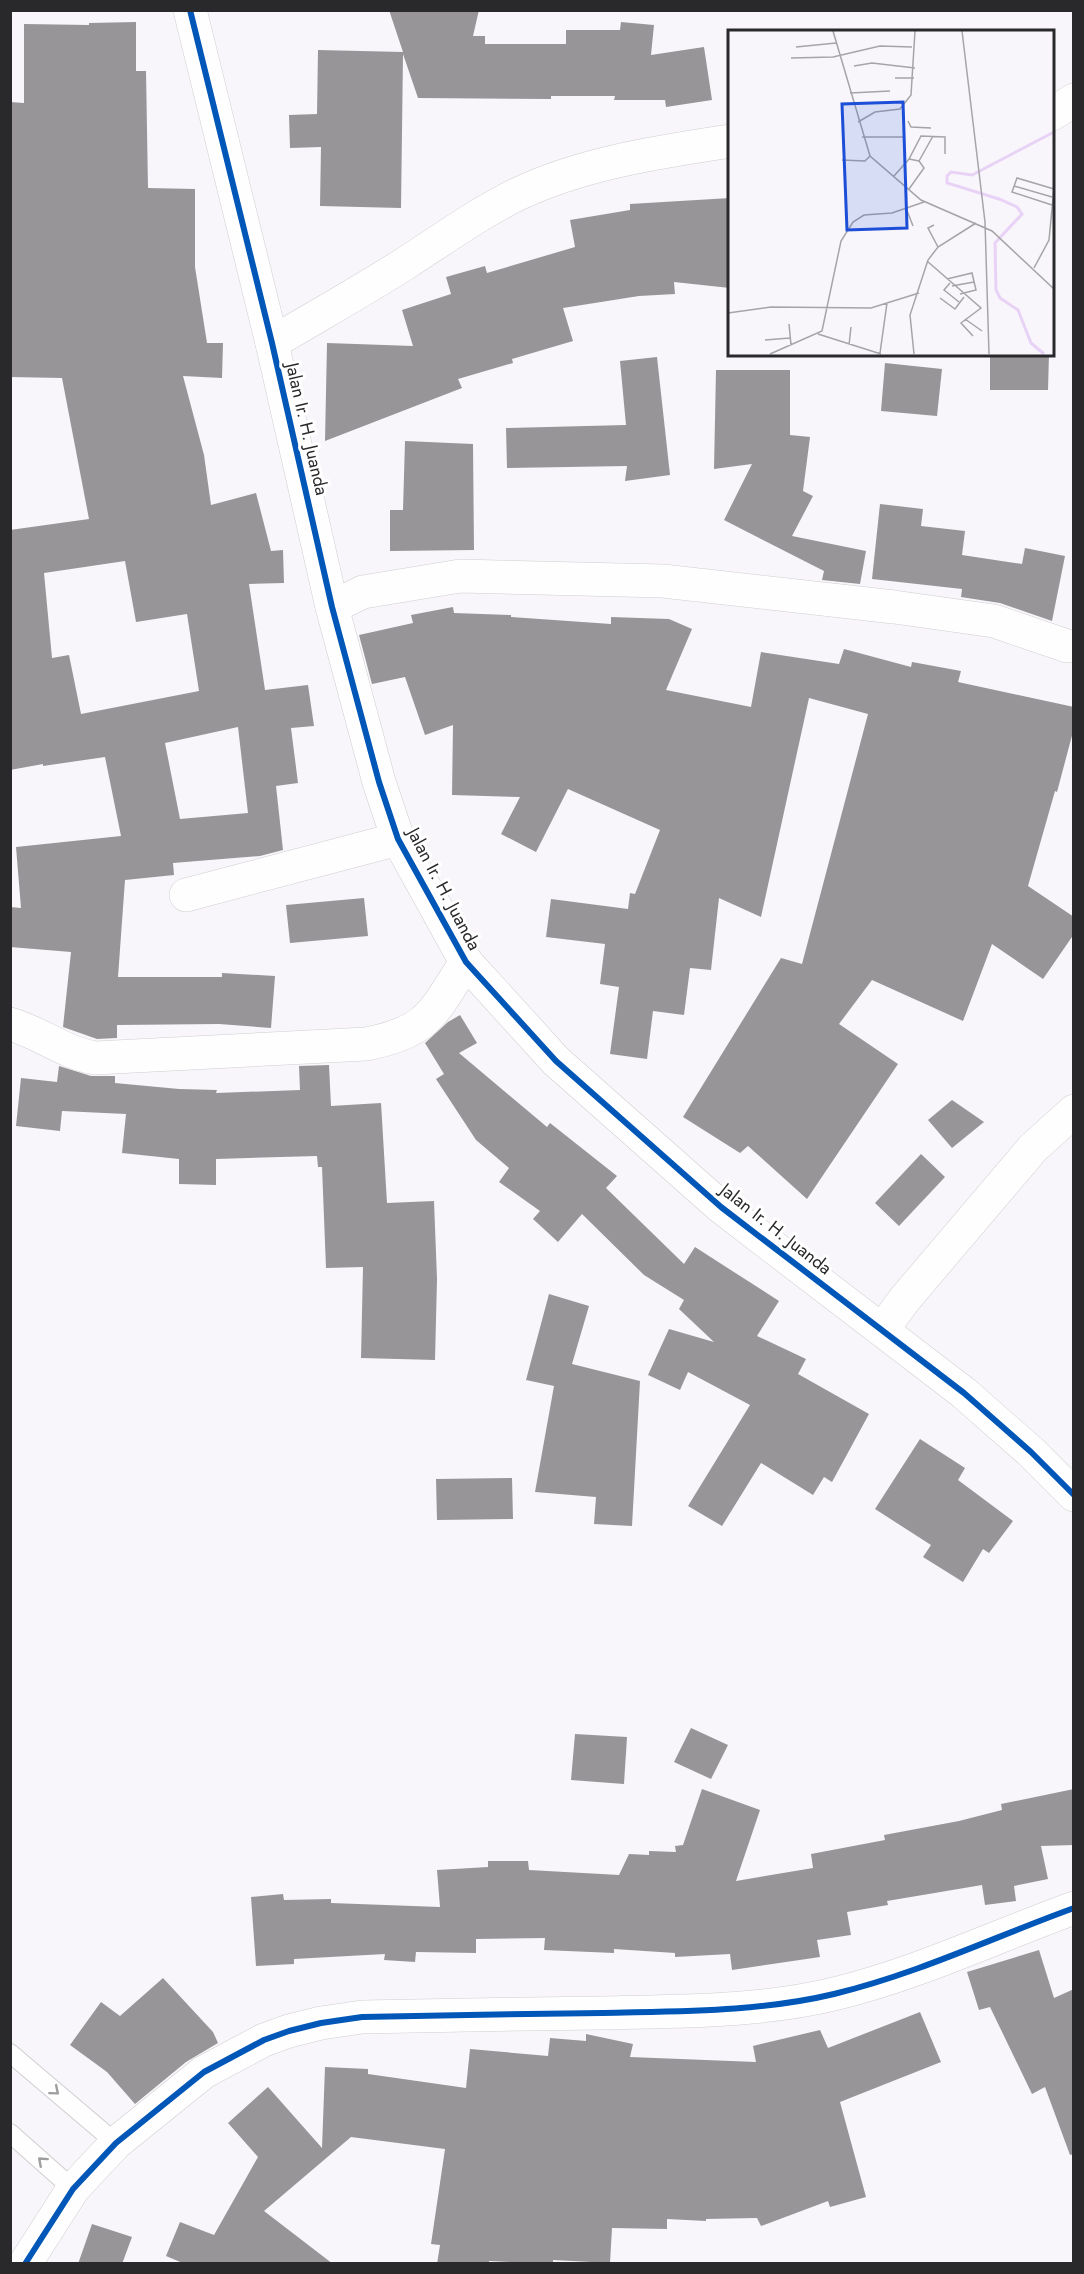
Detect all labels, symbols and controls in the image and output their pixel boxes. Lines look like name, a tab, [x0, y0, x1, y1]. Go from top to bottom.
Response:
inset map	[728, 30, 1054, 356]
street label: Jalan Ir. H. Juanda	[279, 358, 335, 498]
street label: Jalan Ir. H. Juanda	[400, 821, 487, 955]
street label: Jalan Ir. H. Juanda	[713, 1176, 837, 1281]
one-way arrow	[48, 2083, 59, 2094]
one-way arrow	[38, 2157, 48, 2168]

